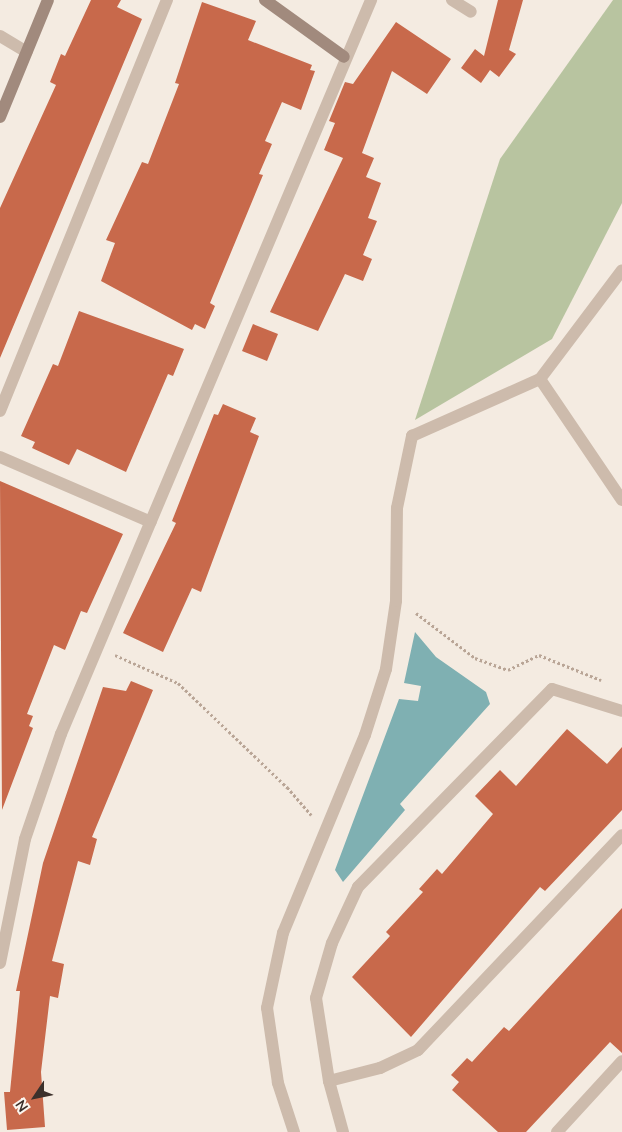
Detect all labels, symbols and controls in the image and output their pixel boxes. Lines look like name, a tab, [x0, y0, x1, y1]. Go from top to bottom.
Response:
north arrow	[10, 1072, 60, 1122]
text: N	[11, 1096, 33, 1115]

